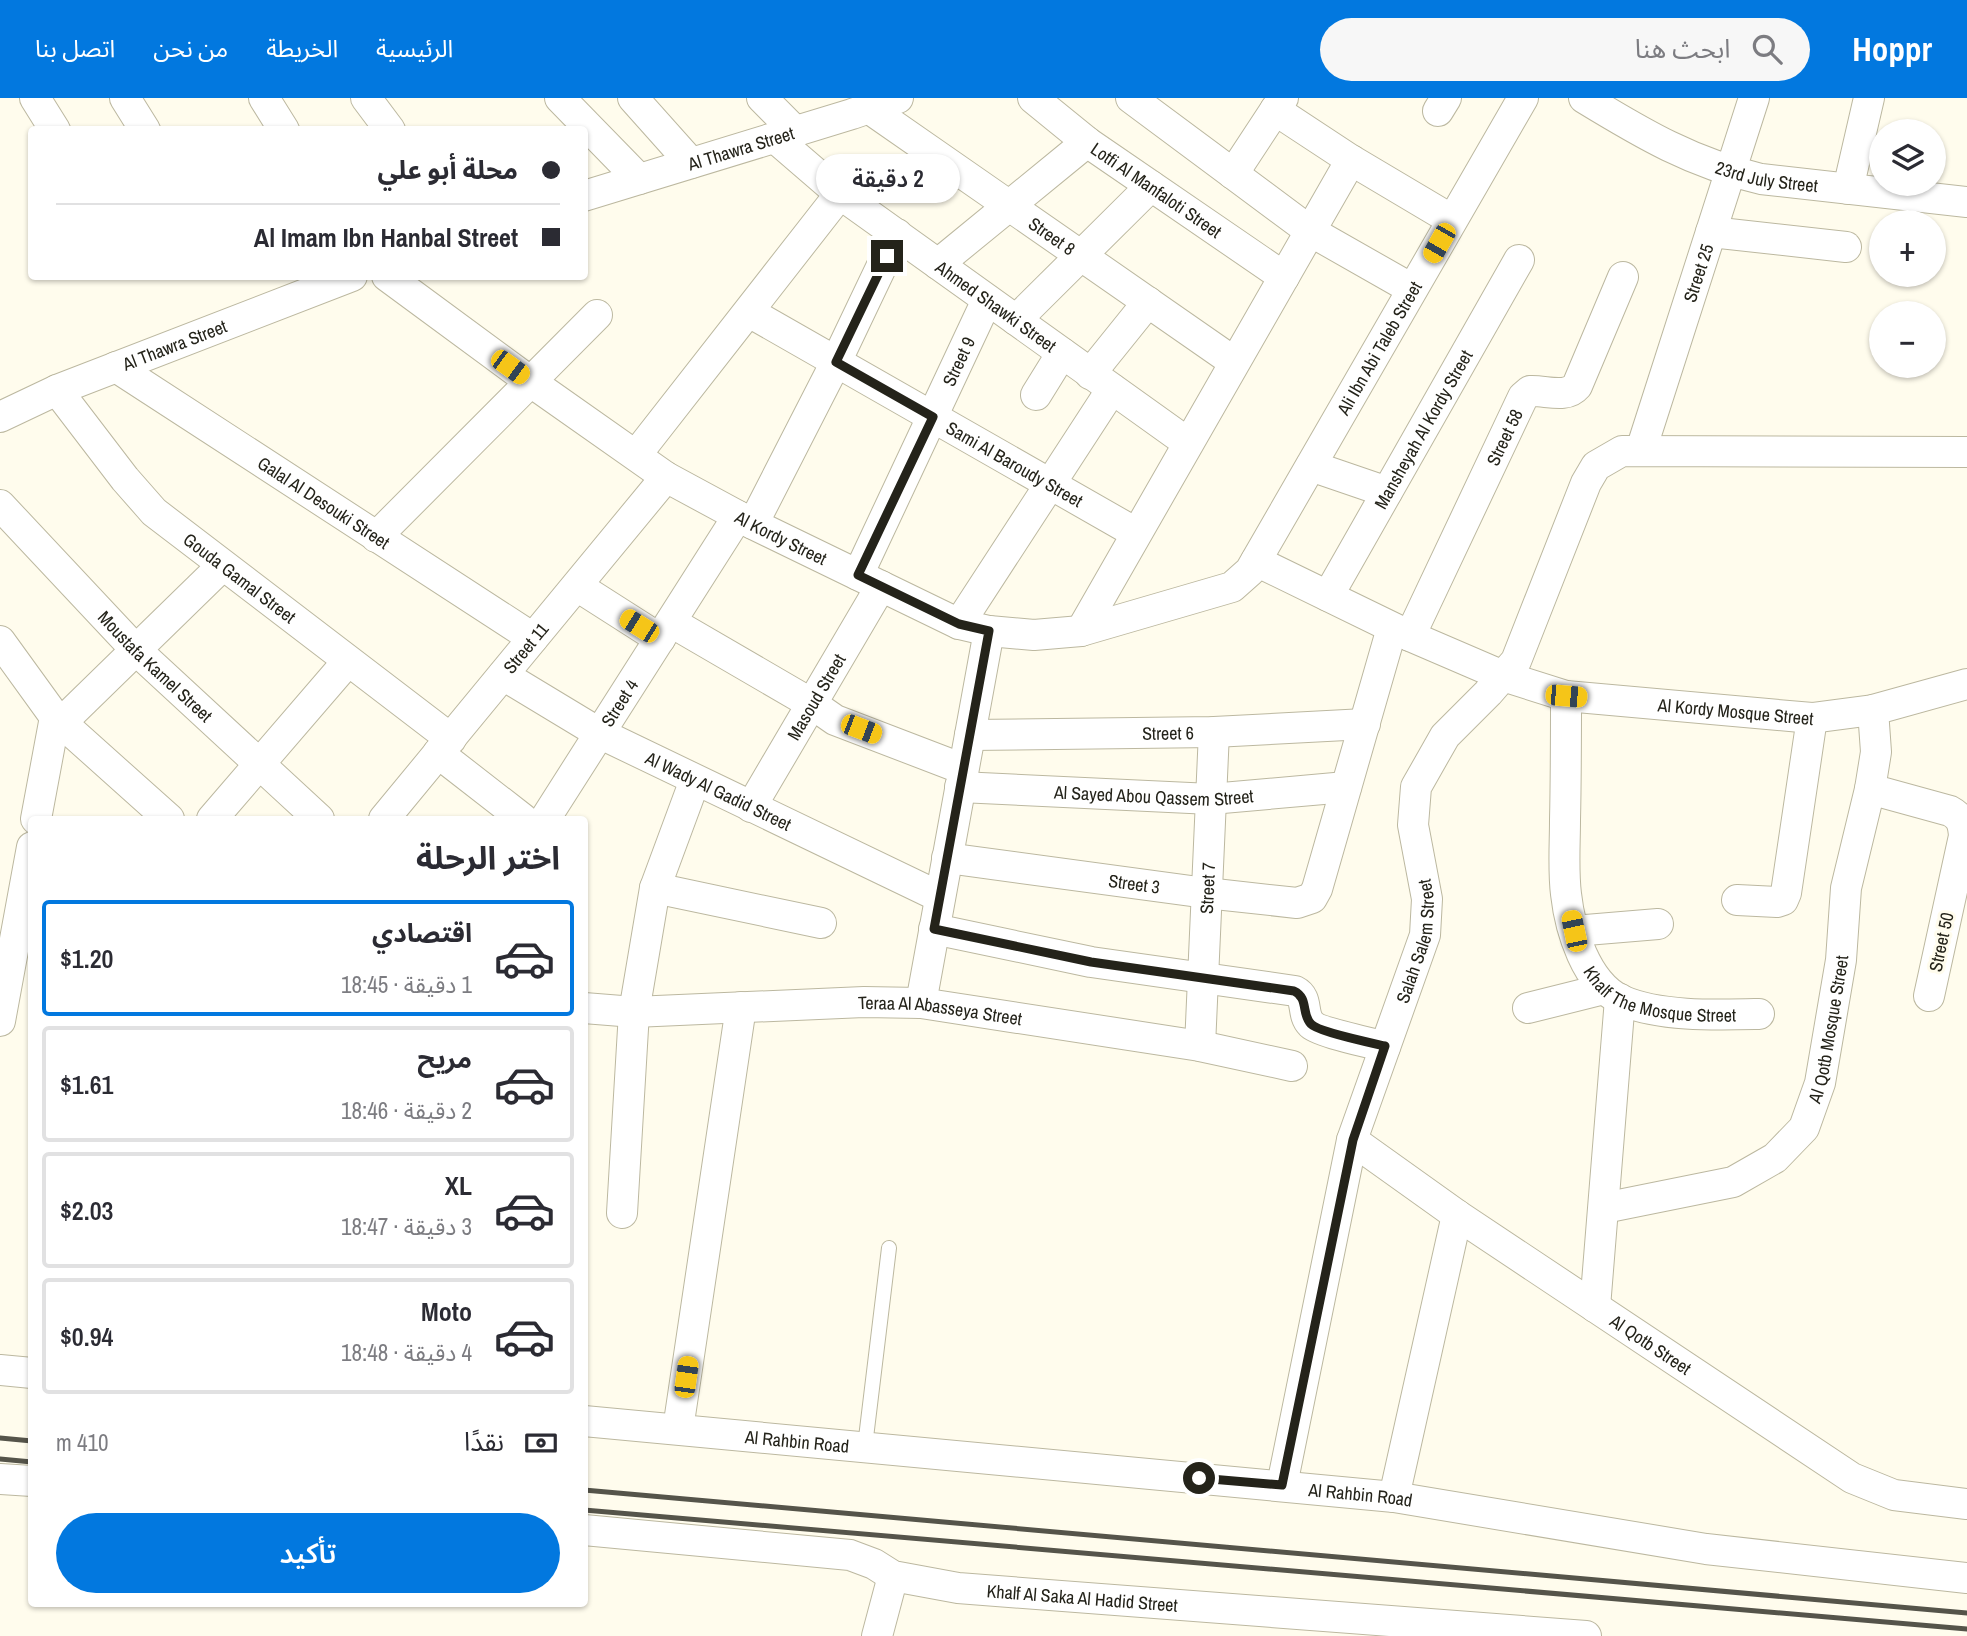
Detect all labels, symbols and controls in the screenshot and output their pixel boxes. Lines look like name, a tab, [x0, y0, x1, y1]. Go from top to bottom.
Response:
search box	[1320, 18, 1810, 81]
text: Hoppr	[1852, 27, 1932, 71]
icon: search	[1748, 30, 1786, 68]
text: ابحث هنا	[1635, 31, 1730, 66]
text: اتصل بنا	[35, 32, 115, 64]
text: من نحن	[153, 32, 228, 64]
text: الخريطة	[266, 32, 338, 64]
text: الرئيسية	[376, 32, 453, 64]
map controls	[1869, 119, 1946, 378]
button: layers	[1869, 119, 1946, 196]
street label: Al Thawra Street	[684, 120, 797, 176]
street label: Lotfi Al Manfaloti Street	[1086, 136, 1227, 243]
text: محلة أبو علي	[377, 152, 518, 187]
street label: 23rd July Street	[1712, 154, 1819, 198]
callout: 2 دقيقة	[815, 155, 959, 204]
text: 2 دقيقة	[852, 163, 924, 194]
button: +	[1869, 210, 1946, 287]
street label: Street 8	[1024, 211, 1081, 261]
text: Al Imam Ibn Hanbal Street	[254, 220, 518, 255]
car	[1420, 220, 1459, 266]
route end	[871, 240, 903, 272]
street label: Street 25	[1677, 241, 1719, 305]
street label: Ahmed Shawki Street	[930, 254, 1062, 358]
street label: Ali Ibn Abi Taleb Street	[1330, 276, 1427, 420]
button: −	[1869, 301, 1946, 378]
street label: Al Thawra Street	[118, 313, 230, 376]
street label: Street 9	[936, 333, 981, 390]
street label: Mansheyah Al Kordy Street	[1368, 345, 1478, 513]
car	[487, 346, 534, 388]
street label: Street 58	[1480, 405, 1528, 470]
street label: Sami Al Baroudy Street	[942, 415, 1088, 513]
street label: Galal Al Desouki Street	[253, 450, 395, 554]
street label: Al Kordy Street	[730, 504, 831, 571]
street label: Gouda Gamal Street	[178, 527, 301, 629]
street label: Moustafa Kamel Street	[93, 605, 218, 727]
car	[616, 606, 663, 646]
street label: Street 11	[497, 616, 554, 678]
street label: Masoud Street	[781, 649, 851, 744]
street label: Street 4	[595, 674, 644, 731]
car	[1545, 684, 1588, 708]
street label: Al Kordy Mosque Street	[1656, 692, 1815, 731]
car	[838, 712, 885, 746]
street label: Street 6	[1142, 720, 1194, 745]
street label: Al Wady Al Gadid Street	[641, 744, 796, 836]
street label: Al Sayed Abou Qassem Street	[1052, 779, 1254, 812]
text: اختر الرحلة	[416, 836, 560, 879]
street label: Street 7	[1193, 862, 1221, 915]
street label: Street 3	[1107, 867, 1162, 899]
street label: Salah Salem Street	[1389, 877, 1439, 1006]
car	[1560, 908, 1589, 954]
street label: Street 50	[1923, 910, 1959, 974]
text: اقتصادي	[372, 915, 472, 950]
icon: car	[493, 927, 556, 990]
text: $1.20	[60, 941, 113, 976]
street label: Al Qotb Mosque Street	[1801, 955, 1854, 1107]
street label: Khalf The Mosque Street	[1578, 961, 1736, 1027]
text: 1 دقيقة · 18:45	[341, 969, 472, 1000]
street label: Teraa Al Abasseya Street	[858, 989, 1024, 1031]
text: مريح	[417, 1041, 472, 1076]
icon: car	[493, 1053, 556, 1116]
text: $1.61	[60, 1067, 113, 1102]
text: 2 دقيقة · 18:46	[341, 1095, 472, 1126]
text: XL	[445, 1168, 472, 1203]
icon: car	[493, 1179, 556, 1242]
text: $2.03	[60, 1193, 113, 1228]
text: 3 دقيقة · 18:47	[341, 1211, 472, 1242]
text: Moto	[421, 1294, 472, 1329]
icon: car	[493, 1305, 556, 1368]
street label: Al Qotb Street	[1605, 1307, 1696, 1380]
text: $0.94	[60, 1319, 113, 1354]
text: 4 دقيقة · 18:48	[341, 1337, 472, 1368]
car	[673, 1355, 700, 1399]
text: نقدًا	[464, 1424, 504, 1459]
icon: cash	[522, 1424, 560, 1462]
street label: Al Rahbin Road	[743, 1424, 850, 1458]
text: 410 m	[56, 1427, 108, 1458]
route start	[1183, 1462, 1215, 1494]
street label: Al Rahbin Road	[1306, 1476, 1414, 1512]
button: تأكيد	[56, 1513, 560, 1593]
street label: Khalf Al Saka Al Hadid Street	[986, 1578, 1179, 1617]

